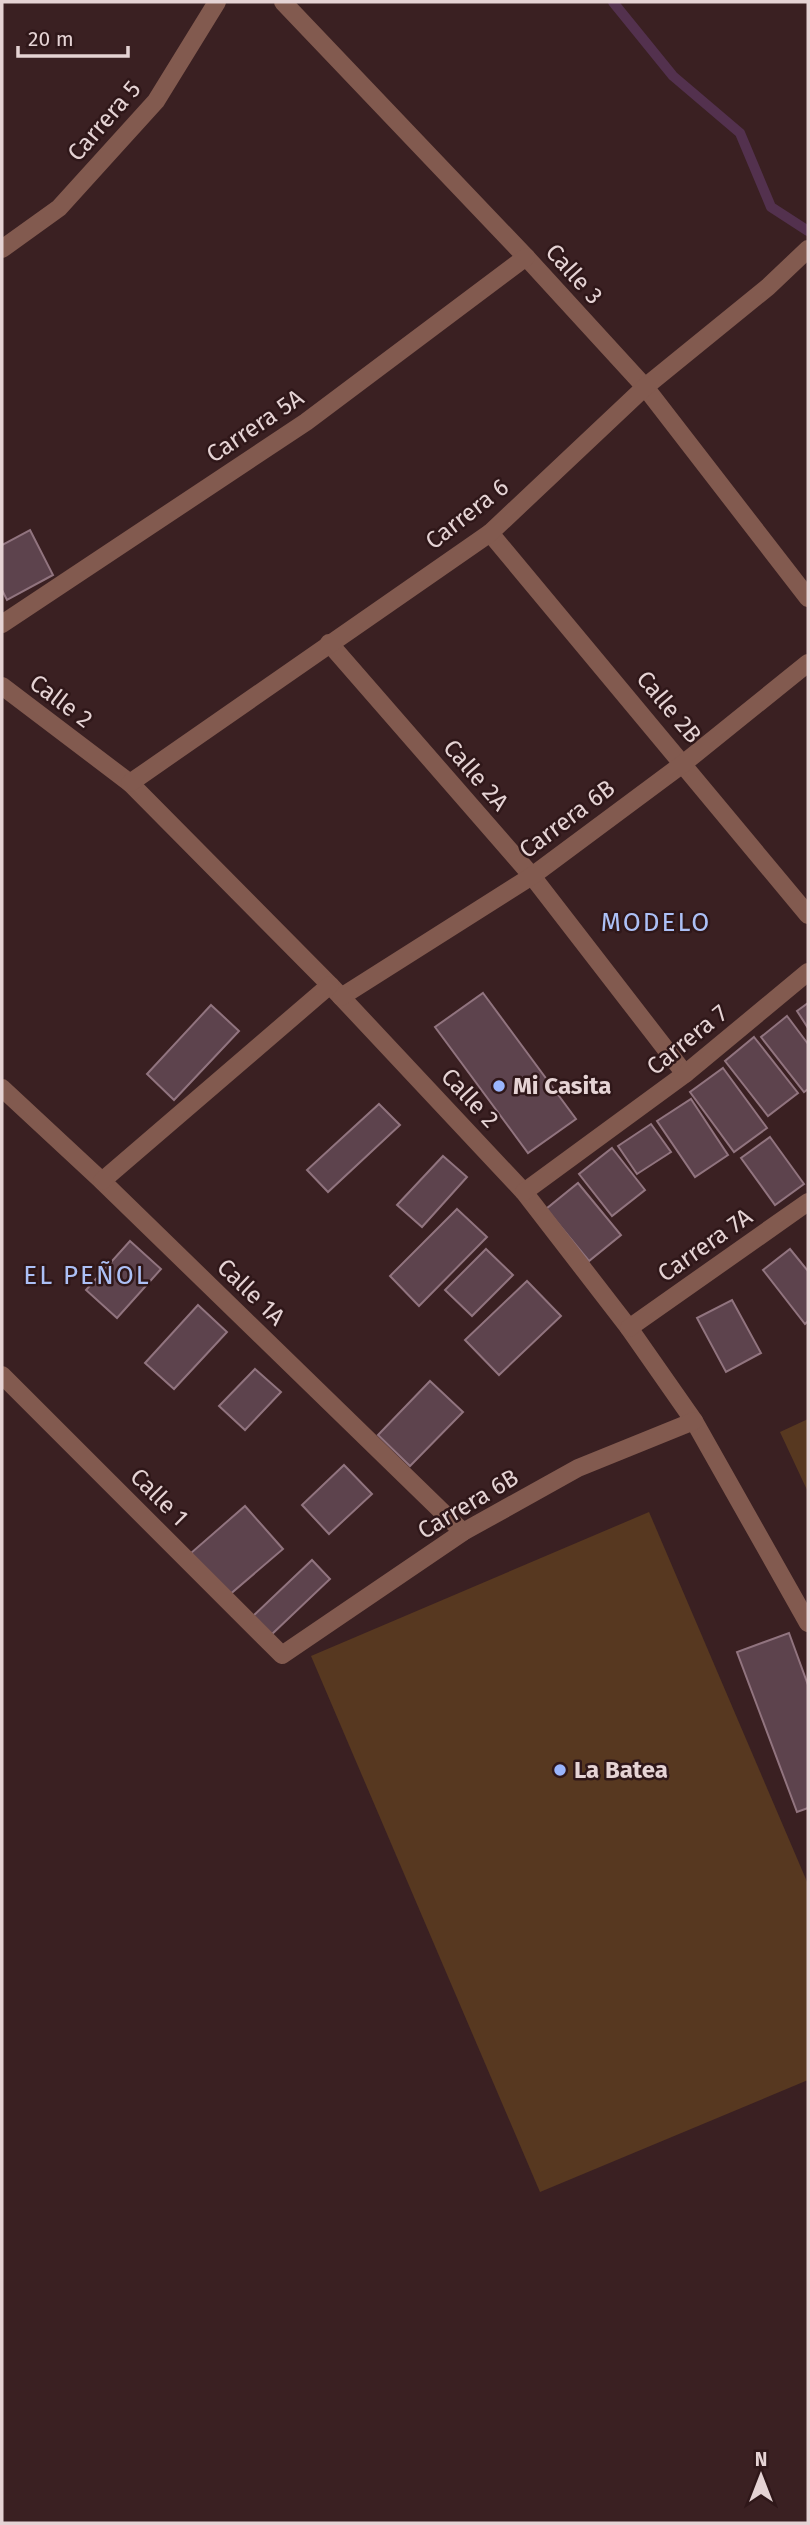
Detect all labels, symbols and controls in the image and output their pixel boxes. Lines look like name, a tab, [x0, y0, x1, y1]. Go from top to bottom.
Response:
scale bar	[18, 14, 128, 58]
text: 20 m	[28, 26, 74, 52]
street label: Carrera 5	[62, 75, 146, 167]
street label: Calle 3	[540, 238, 608, 310]
street label: Carrera 5A	[201, 383, 309, 469]
street label: Carrera 6	[420, 473, 514, 555]
street label: Calle 2B	[631, 665, 707, 749]
street label: Calle 2	[24, 668, 98, 734]
street label: Calle 2A	[438, 734, 515, 816]
street label: Carrera 6B	[514, 774, 620, 864]
district label: MODELO	[601, 907, 711, 938]
street label: Carrera 7	[641, 999, 733, 1081]
street label: Calle 2	[435, 1062, 505, 1134]
place label: Mi Casita	[513, 1072, 611, 1100]
marker: Mi Casita	[491, 1078, 507, 1094]
street label: Carrera 7A	[652, 1202, 758, 1288]
street label: Calle 1A	[211, 1253, 291, 1331]
district label: EL PEÑOL	[23, 1260, 151, 1291]
street label: Calle 1	[124, 1462, 194, 1532]
street label: Carrera 6B	[413, 1463, 523, 1545]
place label: La Batea	[574, 1756, 668, 1784]
marker: La Batea	[552, 1762, 568, 1778]
north arrow	[726, 2441, 796, 2511]
text: N	[755, 2448, 767, 2471]

